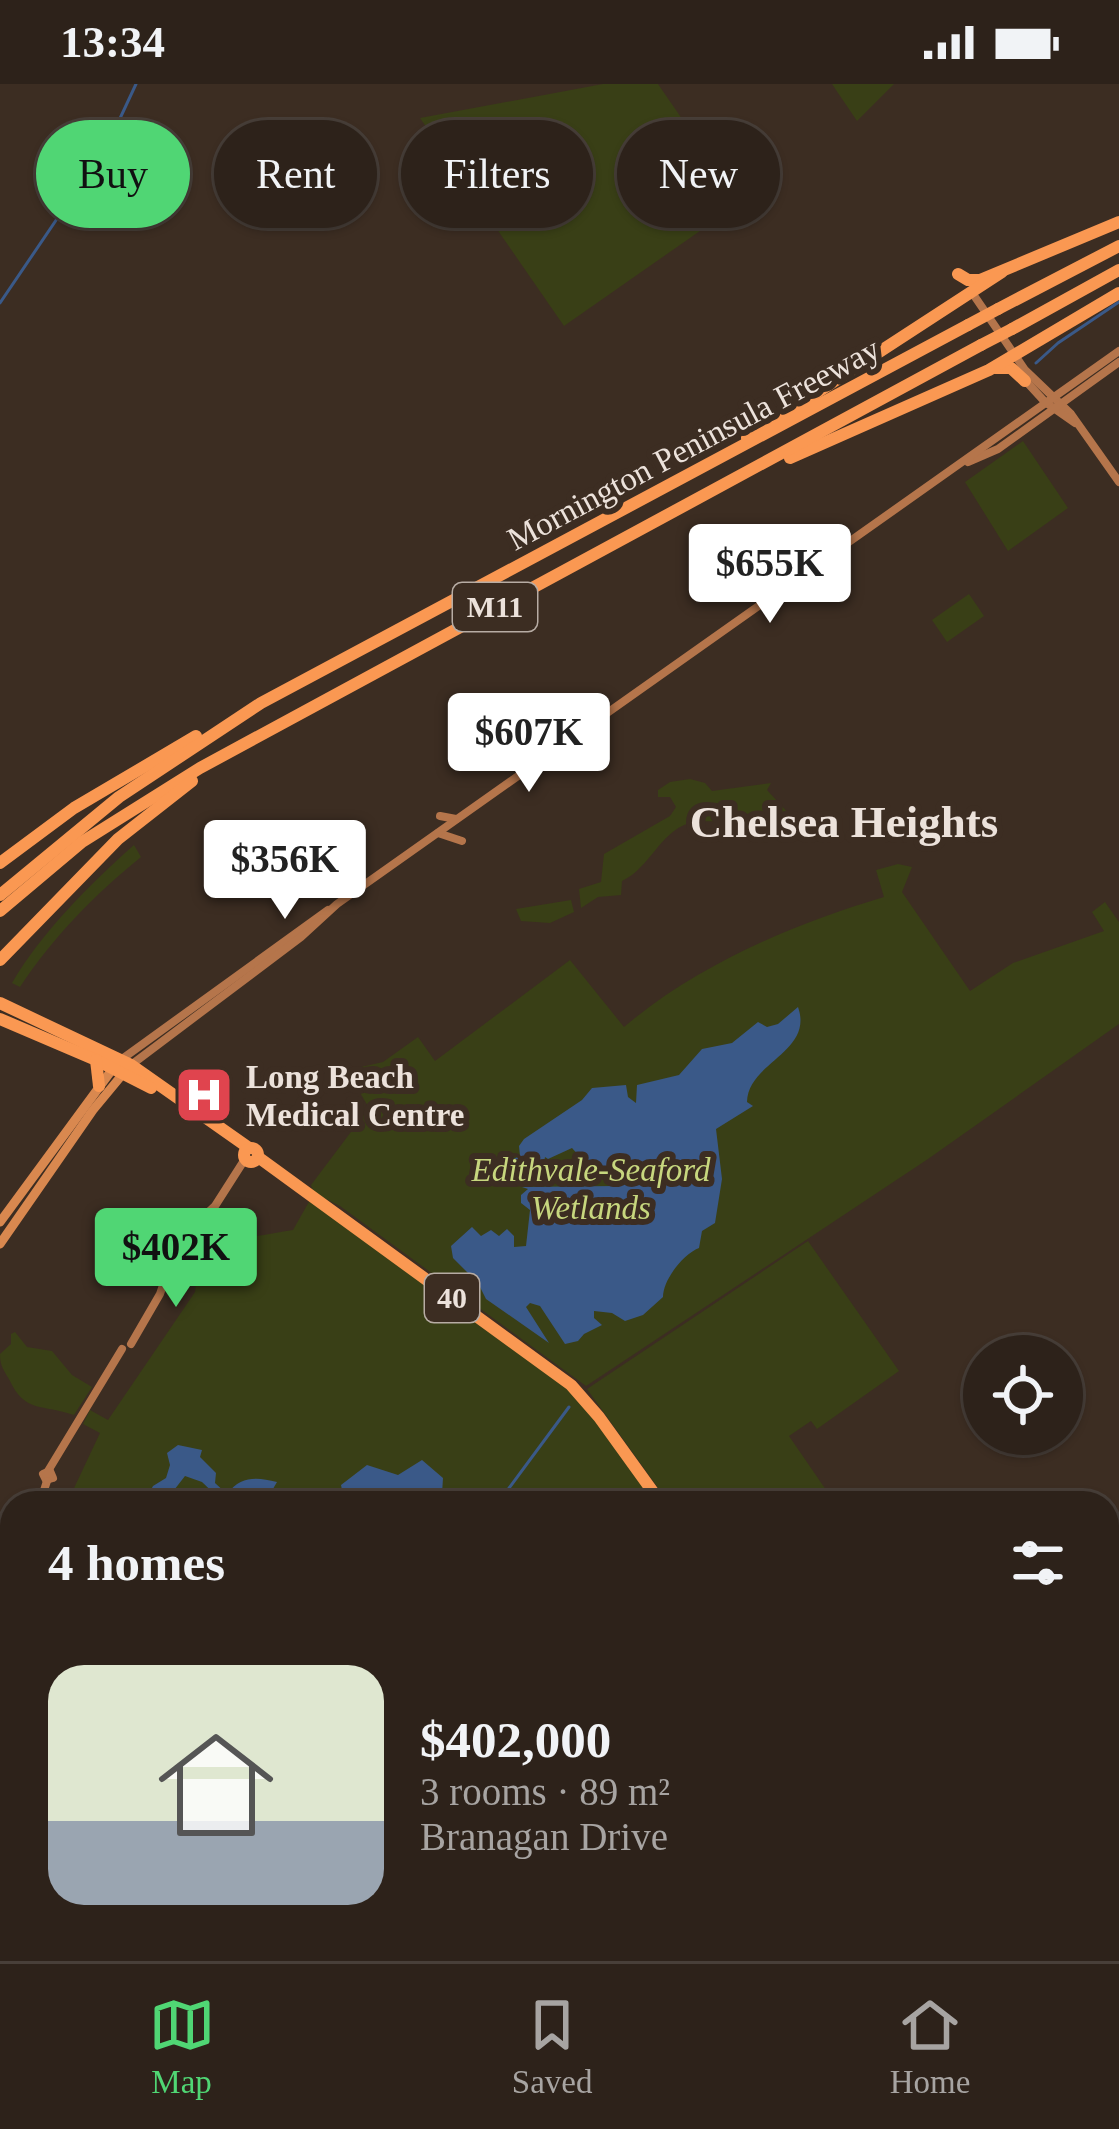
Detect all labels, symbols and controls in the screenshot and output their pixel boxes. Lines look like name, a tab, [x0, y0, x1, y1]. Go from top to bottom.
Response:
text: 13:34	[60, 17, 165, 67]
chip: Buy	[36, 120, 190, 228]
chip: Rent	[214, 120, 377, 228]
chip: Filters	[401, 120, 593, 228]
chip: New	[617, 120, 780, 228]
street label: Mornington Peninsula Freeway	[501, 330, 886, 557]
pin: $655K	[686, 524, 854, 626]
text: $655K	[716, 541, 824, 584]
road number: M11	[453, 583, 537, 631]
pin: $607K	[445, 693, 613, 795]
text: $607K	[475, 710, 583, 753]
district label: Chelsea Heights	[690, 797, 998, 847]
pin: $356K	[201, 820, 369, 922]
text: $356K	[231, 837, 339, 880]
place label: Long Beach Medical Centre	[246, 1059, 464, 1133]
hospital icon: Long Beach Medical Centre	[173, 1064, 235, 1126]
park label: Edithvale-Seaford Wetlands	[471, 1152, 711, 1226]
pin: $402K	[92, 1208, 260, 1310]
text: $402K	[122, 1225, 230, 1268]
road number: 40	[425, 1274, 479, 1322]
map controls	[963, 1335, 1083, 1455]
button: locate	[963, 1335, 1083, 1455]
icon: filters	[1005, 1530, 1071, 1596]
text: 4 homes	[48, 1535, 225, 1591]
text: $402,000	[420, 1712, 611, 1768]
icon: home	[144, 1713, 288, 1857]
text: 3 rooms · 89 m²	[420, 1770, 670, 1813]
text: Branagan Drive	[420, 1815, 668, 1858]
tab: Map	[149, 1992, 215, 2101]
tab: Saved	[512, 1992, 592, 2101]
tab: Home	[890, 1992, 970, 2101]

